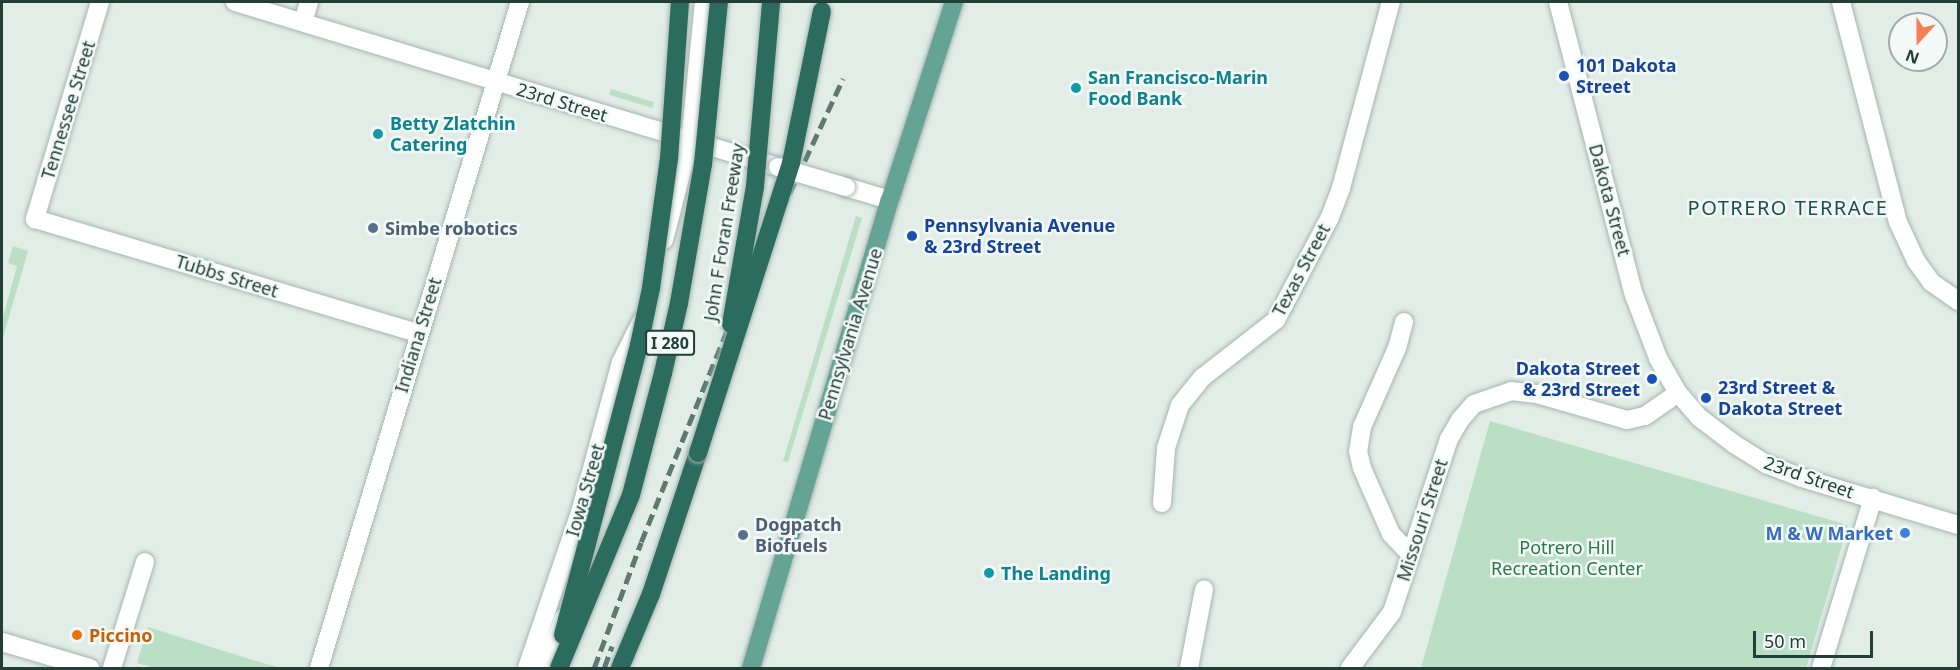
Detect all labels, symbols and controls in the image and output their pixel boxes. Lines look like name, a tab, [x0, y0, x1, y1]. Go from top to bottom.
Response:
north arrow	[1888, 12, 1948, 72]
street label: Tennessee Street	[37, 38, 99, 182]
text: N	[1902, 44, 1922, 70]
place label: 101 Dakota Street	[1576, 55, 1677, 98]
place label: San Francisco-Marin Food Bank	[1088, 67, 1268, 110]
marker: 101 Dakota Street	[1557, 69, 1571, 83]
street label: 23rd Street	[514, 78, 610, 126]
marker: San Francisco-Marin Food Bank	[1069, 81, 1083, 95]
place label: Betty Zlatchin Catering	[390, 113, 516, 156]
marker: Betty Zlatchin Catering	[371, 127, 385, 141]
street label: John F Foran Freeway	[699, 142, 749, 322]
street label: Dakota Street	[1585, 142, 1635, 258]
district label: POTRERO TERRACE	[1688, 195, 1888, 219]
place label: Pennsylvania Avenue & 23rd Street	[924, 215, 1115, 258]
place label: Simbe robotics	[385, 217, 518, 239]
street label: Texas Street	[1268, 220, 1334, 320]
marker: Simbe robotics	[366, 221, 380, 235]
marker: Pennsylvania Avenue & 23rd Street	[905, 229, 919, 243]
street label: Pennsylvania Avenue	[814, 245, 886, 423]
street label: Tubbs Street	[173, 250, 281, 302]
street label: Indiana Street	[390, 275, 446, 395]
road number: I 280	[644, 330, 696, 356]
place label: Dakota Street & 23rd Street	[1516, 358, 1640, 400]
marker: Dakota Street & 23rd Street	[1645, 372, 1659, 386]
place label: 23rd Street & Dakota Street	[1718, 377, 1842, 420]
marker: 23rd Street & Dakota Street	[1699, 391, 1713, 405]
street label: Iowa Street	[561, 441, 609, 539]
street label: 23rd Street	[1761, 452, 1857, 502]
street label: Missouri Street	[1392, 456, 1452, 584]
place label: Dogpatch Biofuels	[755, 514, 842, 556]
place label: M & W Market	[1766, 522, 1893, 544]
marker: M & W Market	[1898, 526, 1912, 540]
marker: Dogpatch Biofuels	[736, 528, 750, 542]
park label: Potrero Hill Recreation Center	[1491, 537, 1643, 580]
place label: The Landing	[1001, 562, 1111, 584]
marker: The Landing	[982, 566, 996, 580]
scale bar	[1756, 619, 1876, 657]
place label: Piccino	[89, 624, 152, 646]
marker: Piccino	[70, 628, 84, 642]
text: 50 m	[1764, 629, 1806, 653]

